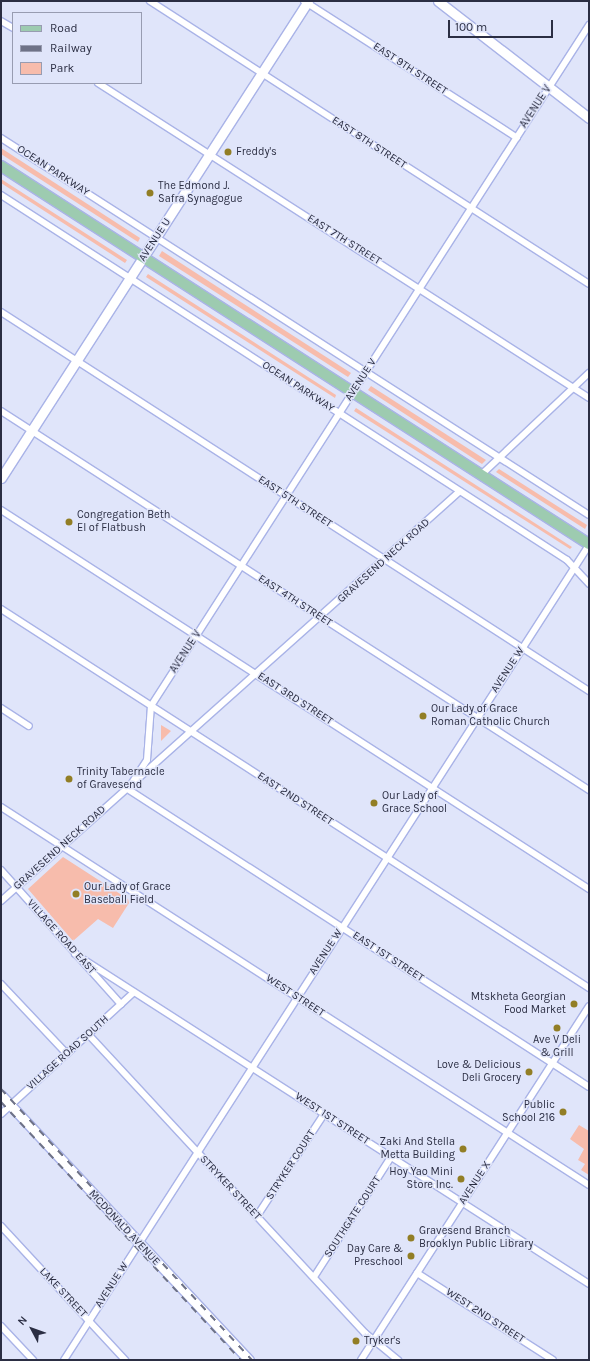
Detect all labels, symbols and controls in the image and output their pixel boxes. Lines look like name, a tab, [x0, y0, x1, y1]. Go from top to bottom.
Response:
legend	[12, 12, 142, 84]
scale bar	[450, 12, 555, 38]
text: 100 m	[455, 20, 487, 34]
text: Road	[50, 21, 78, 35]
street label: EAST 9TH STREET	[370, 40, 450, 98]
text: Railway	[50, 41, 92, 55]
text: Park	[50, 61, 74, 75]
street label: AVENUE V	[517, 83, 555, 131]
street label: EAST 8TH STREET	[329, 114, 409, 172]
street label: OCEAN PARKWAY	[14, 143, 92, 199]
place label: Freddy's	[236, 145, 277, 159]
marker: Freddy's	[223, 147, 233, 157]
place label: The Edmond J. Safra Synagogue	[158, 180, 242, 206]
marker: The Edmond J. Safra Synagogue	[145, 188, 155, 198]
street label: EAST 7TH STREET	[305, 212, 383, 268]
street label: AVENUE U	[136, 216, 174, 264]
street label: AVENUE V	[342, 356, 380, 404]
street label: OCEAN PARKWAY	[259, 359, 337, 415]
street label: EAST 5TH STREET	[255, 473, 335, 531]
place label: Congregation Beth El of Flatbush	[77, 509, 170, 535]
street label: GRAVESEND NECK ROAD	[335, 516, 433, 606]
marker: Congregation Beth El of Flatbush	[64, 517, 74, 527]
street label: EAST 4TH STREET	[255, 572, 335, 630]
street label: AVENUE V	[167, 628, 205, 676]
street label: AVENUE W	[488, 645, 528, 695]
street label: EAST 3RD STREET	[255, 670, 335, 728]
place label: Our Lady of Grace Roman Catholic Church	[431, 703, 550, 729]
marker: Our Lady of Grace Roman Catholic Church	[418, 711, 428, 721]
place label: Trinity Tabernacle of Gravesend	[77, 766, 165, 792]
street label: EAST 2ND STREET	[255, 770, 335, 828]
marker: Trinity Tabernacle of Gravesend	[64, 774, 74, 784]
place label: Our Lady of Grace School	[382, 790, 447, 816]
marker: Our Lady of Grace School	[369, 798, 379, 808]
street label: GRAVESEND NECK ROAD	[11, 803, 109, 893]
place label: Our Lady of Grace Baseball Field	[84, 881, 171, 907]
marker: Our Lady of Grace Baseball Field	[71, 889, 81, 899]
street label: VILLAGE ROAD EAST	[24, 897, 98, 977]
street label: AVENUE W	[306, 927, 346, 977]
street label: EAST 1ST STREET	[350, 929, 426, 985]
street label: WEST STREET	[263, 972, 327, 1020]
place label: Mtskheta Georgian Food Market	[471, 991, 566, 1017]
marker: Mtskheta Georgian Food Market	[569, 999, 579, 1009]
street label: VILLAGE ROAD SOUTH	[24, 1013, 112, 1093]
marker: Ave V Deli & Grill	[552, 1023, 562, 1033]
place label: Ave V Deli & Grill	[533, 1034, 581, 1060]
place label: Love & Delicious Deli Grocery	[437, 1059, 521, 1085]
marker: Love & Delicious Deli Grocery	[524, 1067, 534, 1077]
street label: WEST 1ST STREET	[292, 1090, 372, 1148]
place label: Public School 216	[502, 1099, 555, 1125]
marker: Public School 216	[558, 1107, 568, 1117]
street label: STRYKER COURT	[264, 1128, 318, 1202]
place label: Zaki And Stella Metta Building	[380, 1136, 455, 1162]
marker: Zaki And Stella Metta Building	[458, 1144, 468, 1154]
street label: STRYKER STREET	[197, 1153, 263, 1223]
street label: AVENUE X	[456, 1159, 494, 1207]
place label: Hoy Yao Mini Store Inc.	[389, 1166, 453, 1192]
street label: SOUTHGATE COURT	[322, 1174, 384, 1260]
marker: Hoy Yao Mini Store Inc.	[456, 1174, 466, 1184]
street label: MCDONALD AVENUE	[86, 1187, 162, 1269]
place label: Gravesend Branch Brooklyn Public Library	[419, 1225, 533, 1251]
marker: Gravesend Branch Brooklyn Public Library	[406, 1233, 416, 1243]
place label: Day Care & Preschool	[347, 1243, 403, 1269]
marker: Day Care & Preschool	[406, 1251, 416, 1261]
street label: AVENUE W	[92, 1260, 132, 1310]
street label: LAKE STREET	[36, 1265, 90, 1321]
street label: WEST 2ND STREET	[443, 1286, 527, 1346]
north arrow	[12, 1309, 52, 1349]
text: N	[15, 1314, 30, 1328]
place label: Tryker's	[364, 1334, 401, 1348]
marker: Tryker's	[351, 1336, 361, 1346]

